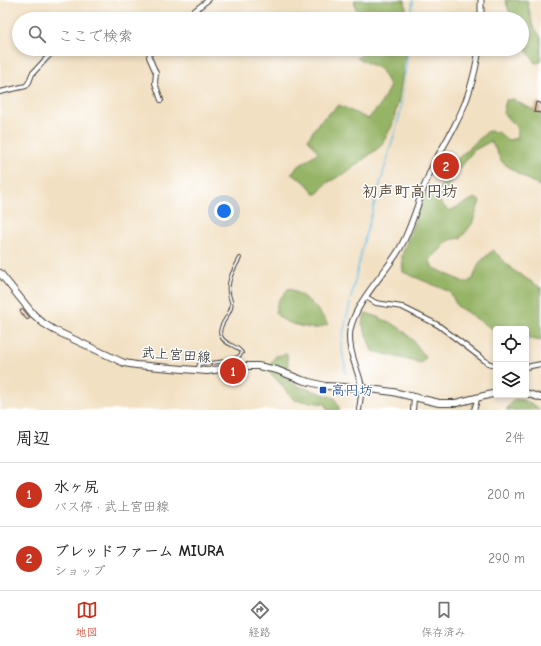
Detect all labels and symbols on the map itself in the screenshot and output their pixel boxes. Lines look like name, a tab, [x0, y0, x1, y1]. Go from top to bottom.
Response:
pin: 2	[433, 151, 459, 181]
district label: 初声町高円坊	[362, 183, 458, 201]
your location	[214, 201, 234, 221]
street label: 武上宮田線	[140, 344, 212, 366]
pin: 1	[220, 356, 246, 386]
place label: 高円坊	[331, 382, 373, 399]
marker: 高円坊	[318, 385, 328, 395]

